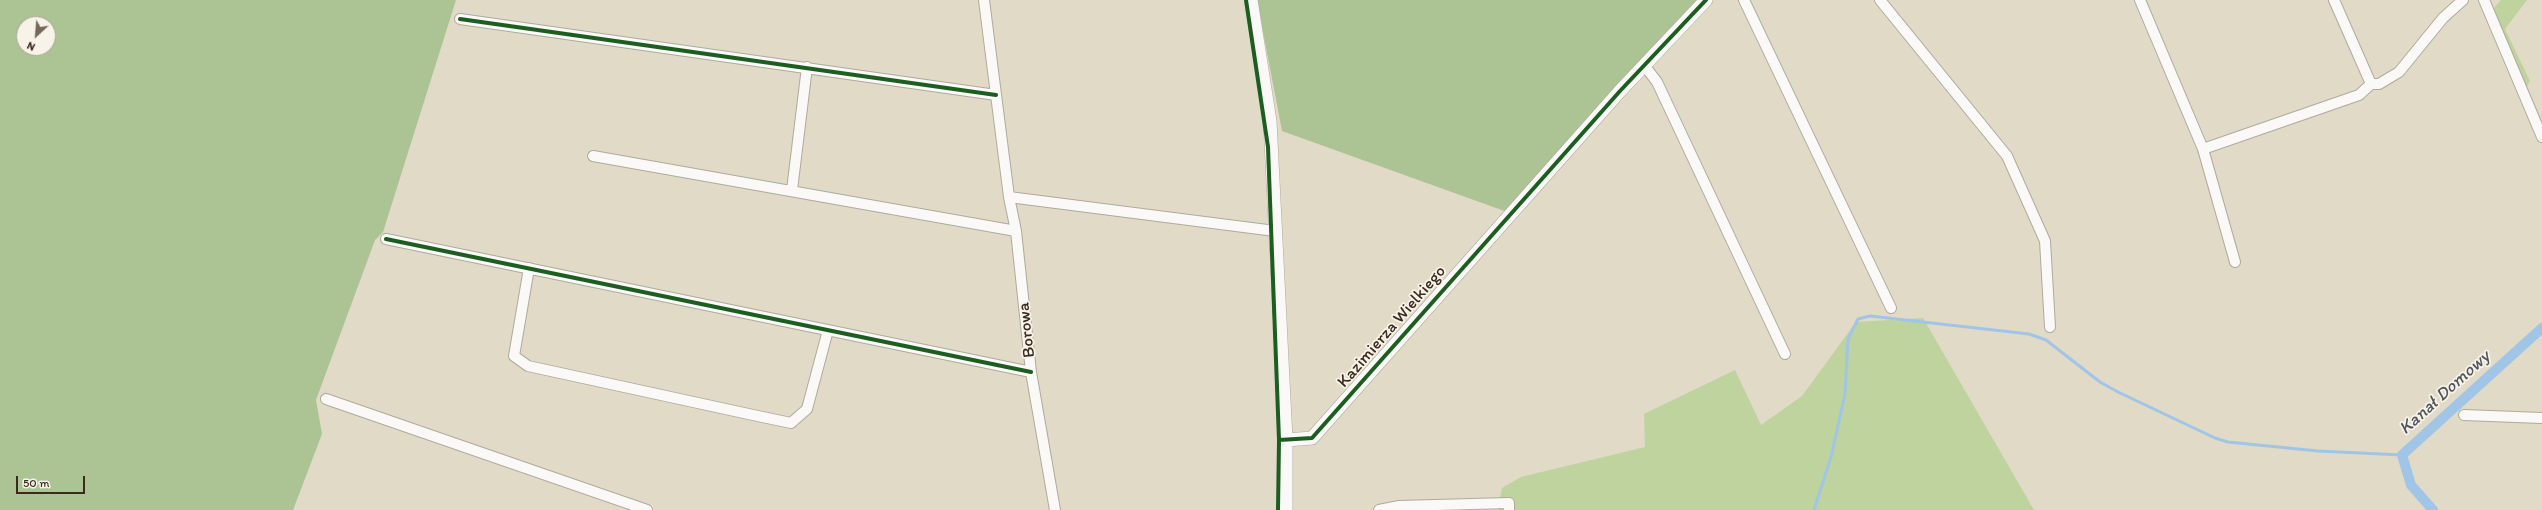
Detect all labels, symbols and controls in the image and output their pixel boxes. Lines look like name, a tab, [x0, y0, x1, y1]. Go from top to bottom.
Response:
north arrow	[16, 16, 56, 56]
text: N	[25, 39, 37, 54]
street label: Kazimierza Wielkiego	[1333, 262, 1451, 392]
street label: Borowa	[1014, 301, 1040, 359]
water label: Kanał Domowy	[2395, 346, 2495, 440]
scale bar	[18, 468, 87, 494]
text: 50 m	[23, 476, 49, 490]

